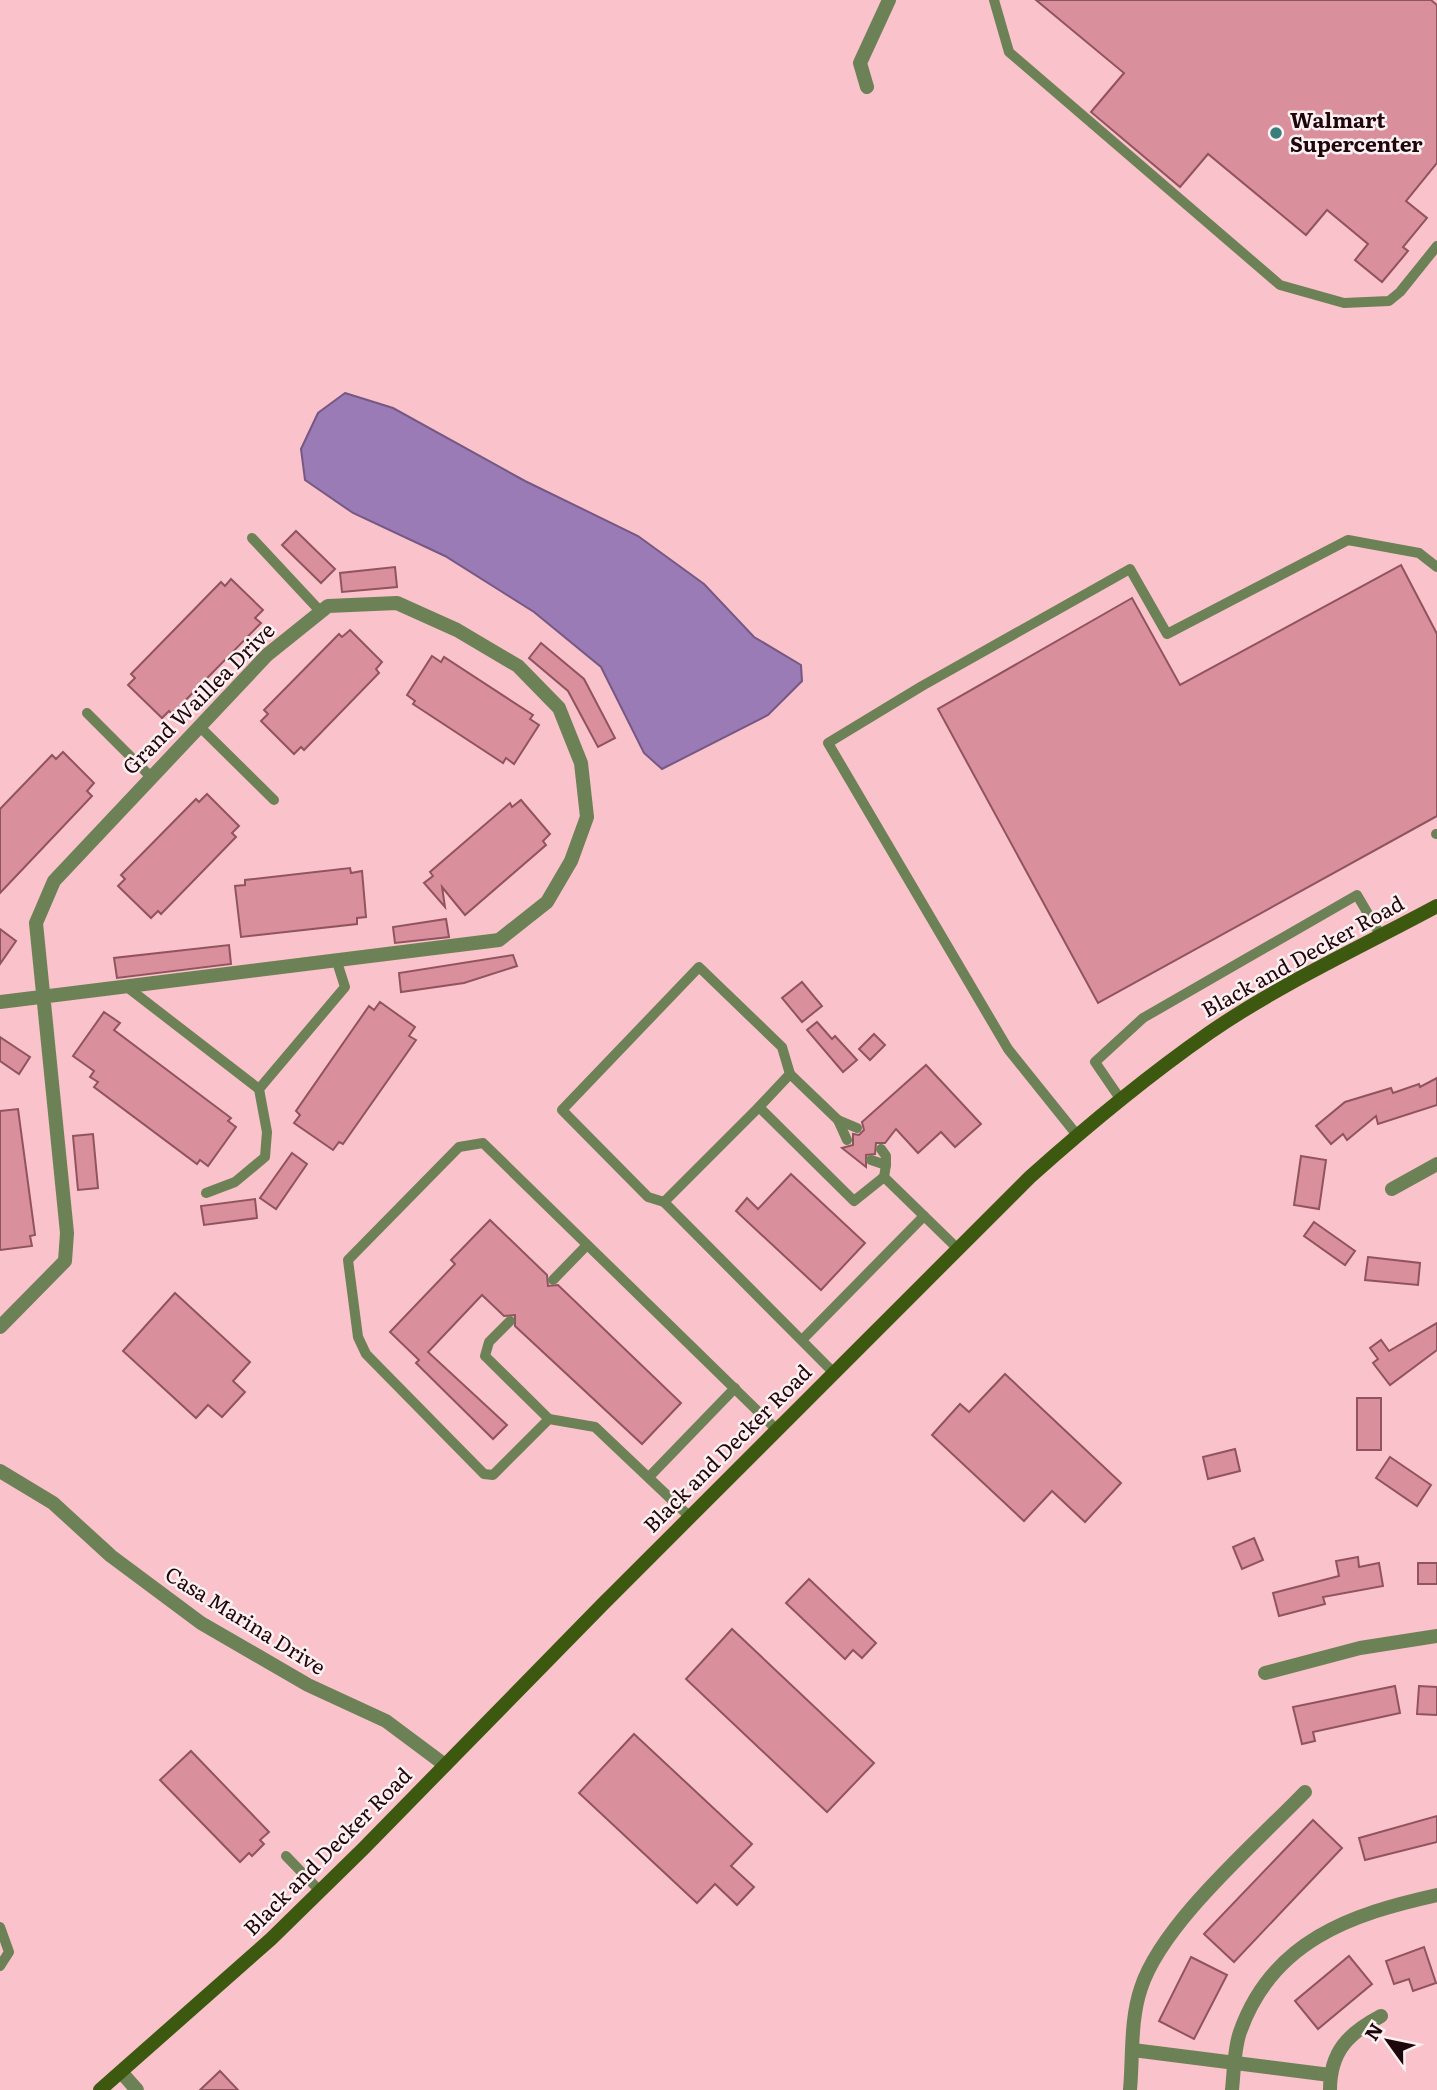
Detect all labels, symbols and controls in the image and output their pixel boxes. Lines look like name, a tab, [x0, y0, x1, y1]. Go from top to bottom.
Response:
place label: Walmart Supercenter	[1290, 103, 1423, 158]
marker: Walmart Supercenter	[1268, 125, 1284, 141]
street label: Grand Waillea Drive	[114, 614, 280, 780]
street label: Black and Decker Road	[1195, 886, 1409, 1023]
street label: Black and Decker Road	[635, 1356, 818, 1538]
street label: Casa Marina Drive	[160, 1557, 333, 1681]
street label: Black and Decker Road	[235, 1759, 418, 1941]
north arrow	[1353, 2006, 1423, 2076]
text: N	[1357, 2017, 1389, 2046]

